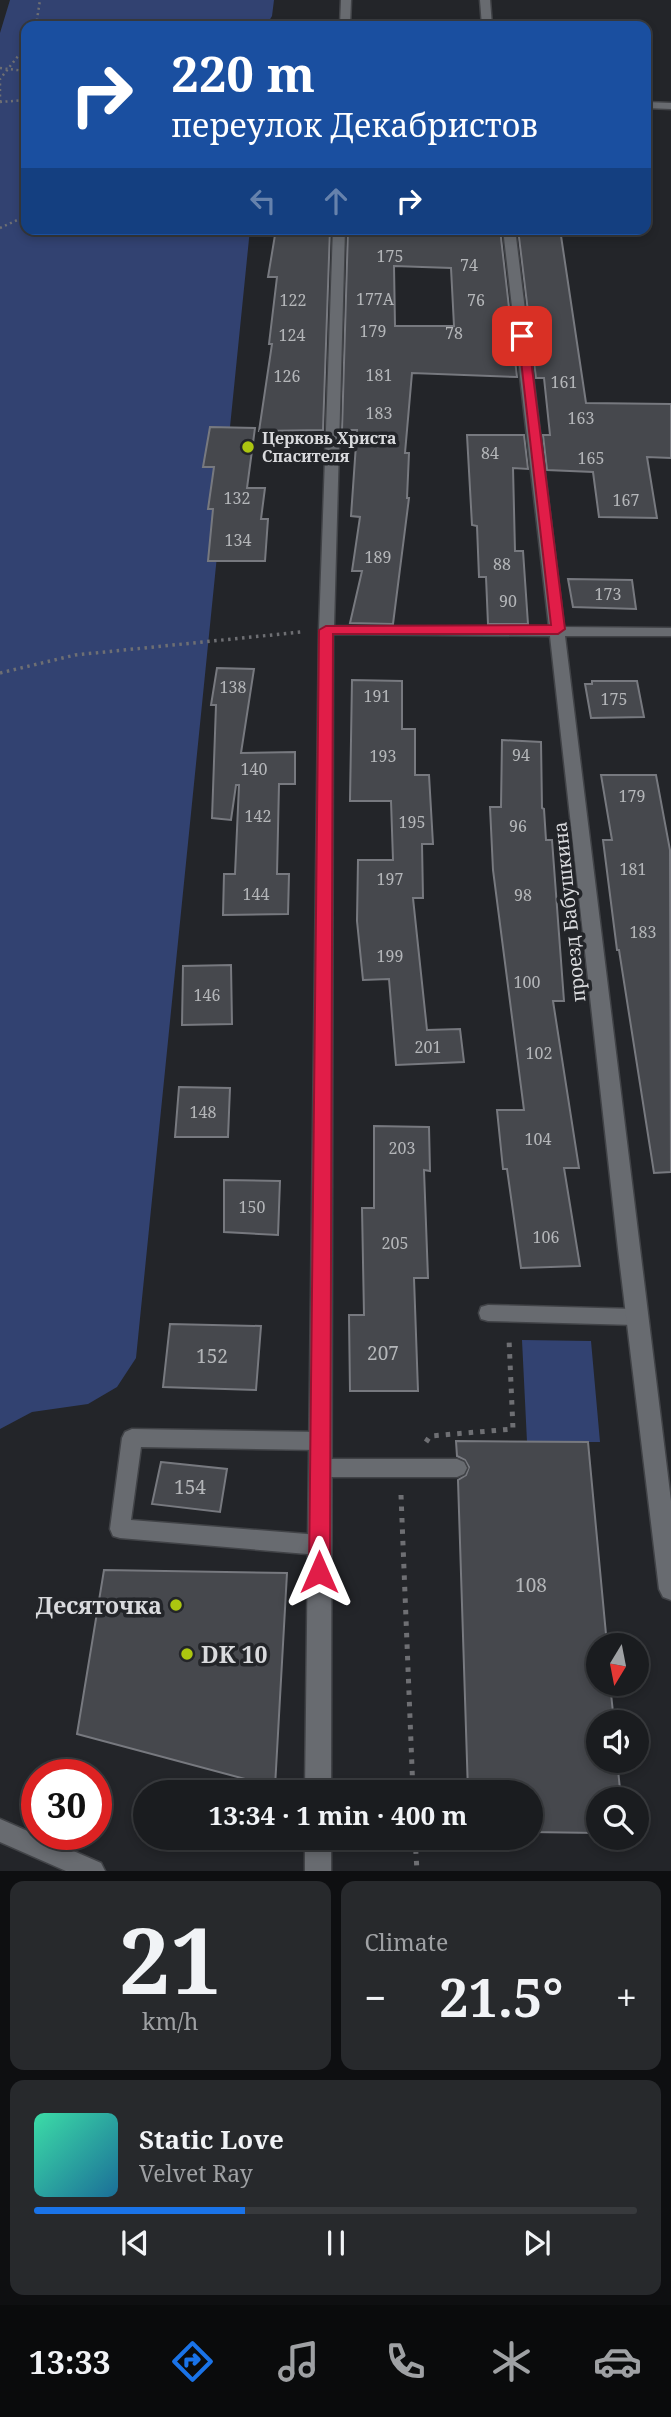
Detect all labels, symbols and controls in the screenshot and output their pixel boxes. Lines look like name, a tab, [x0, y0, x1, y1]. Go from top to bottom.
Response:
text: 220 m	[171, 40, 315, 106]
icon: right	[56, 49, 147, 140]
text: переулок Декабристов	[171, 103, 538, 146]
icon: left	[244, 182, 282, 220]
icon: ahead	[317, 182, 355, 220]
icon: right	[390, 182, 428, 220]
house number: 175	[377, 245, 403, 267]
house number: 74	[460, 254, 478, 276]
house number: 177А	[356, 288, 395, 310]
house number: 122	[280, 289, 306, 311]
house number: 76	[467, 289, 485, 311]
pin	[492, 306, 552, 366]
icon: arrive	[503, 317, 541, 355]
house number: 179	[360, 320, 386, 342]
house number: 78	[445, 322, 463, 344]
house number: 124	[279, 324, 305, 346]
house number: 181	[366, 364, 392, 386]
house number: 126	[274, 365, 300, 387]
house number: 161	[551, 371, 577, 393]
house number: 183	[366, 402, 392, 424]
house number: 163	[568, 407, 594, 429]
place label: Церковь Христа Спасителя	[262, 427, 397, 467]
marker: Церковь Христа Спасителя	[240, 439, 256, 455]
house number: 84	[481, 442, 499, 464]
house number: 165	[578, 447, 604, 469]
house number: 132	[224, 487, 250, 509]
house number: 167	[613, 489, 639, 511]
house number: 134	[225, 529, 251, 551]
house number: 189	[365, 546, 391, 568]
house number: 88	[493, 553, 511, 575]
house number: 173	[595, 583, 621, 605]
house number: 90	[499, 590, 517, 612]
house number: 138	[220, 676, 246, 698]
house number: 191	[364, 685, 390, 707]
house number: 175	[601, 688, 627, 710]
house number: 94	[512, 744, 530, 766]
house number: 193	[370, 745, 396, 767]
house number: 140	[241, 758, 267, 780]
house number: 179	[619, 785, 645, 807]
house number: 142	[245, 805, 271, 827]
house number: 195	[399, 811, 425, 833]
house number: 96	[509, 815, 527, 837]
street label: проезд Бабушкина	[547, 820, 591, 1004]
house number: 181	[620, 858, 646, 880]
house number: 197	[377, 868, 403, 890]
house number: 144	[243, 883, 269, 905]
house number: 98	[514, 884, 532, 906]
house number: 183	[630, 921, 656, 943]
house number: 199	[377, 945, 403, 967]
house number: 100	[514, 971, 540, 993]
house number: 146	[194, 984, 220, 1006]
house number: 201	[415, 1036, 441, 1058]
house number: 102	[526, 1042, 552, 1064]
house number: 148	[190, 1101, 216, 1123]
house number: 104	[525, 1128, 551, 1150]
house number: 203	[389, 1137, 415, 1159]
house number: 150	[239, 1196, 265, 1218]
house number: 106	[533, 1226, 559, 1248]
house number: 205	[382, 1232, 408, 1254]
house number: 207	[367, 1340, 399, 1366]
house number: 152	[196, 1343, 228, 1369]
house number: 154	[174, 1474, 206, 1500]
position arrow	[282, 1535, 356, 1609]
house number: 108	[515, 1572, 547, 1598]
place label: Десяточка	[36, 1589, 162, 1621]
marker: Десяточка	[168, 1597, 184, 1613]
north arrow	[586, 1633, 649, 1696]
map controls	[586, 1633, 649, 1850]
place label: DK 10	[201, 1638, 268, 1670]
marker: DK 10	[179, 1646, 195, 1662]
button: sound	[586, 1710, 649, 1773]
speed limit sign: 30	[21, 1759, 112, 1850]
button: search	[586, 1787, 649, 1850]
text: 13:34 · 1 min · 400 m	[208, 1797, 468, 1833]
text: 21	[119, 1897, 222, 2021]
text: Climate	[365, 1926, 448, 1958]
text: 21.5°	[439, 1961, 563, 2032]
text: −	[365, 1971, 387, 2023]
text: +	[616, 1971, 637, 2023]
text: km/h	[142, 2005, 198, 2037]
text: Static Love	[139, 2121, 284, 2157]
text: Velvet Ray	[139, 2157, 253, 2189]
icon: previous	[116, 2224, 154, 2262]
icon: pause	[317, 2224, 355, 2262]
icon: next	[518, 2224, 556, 2262]
icon: directions	[168, 2337, 217, 2386]
icon: music	[274, 2337, 323, 2386]
icon: phone	[381, 2337, 430, 2386]
icon: climate	[487, 2337, 536, 2386]
icon: car	[593, 2337, 642, 2386]
text: 13:33	[29, 2340, 111, 2383]

